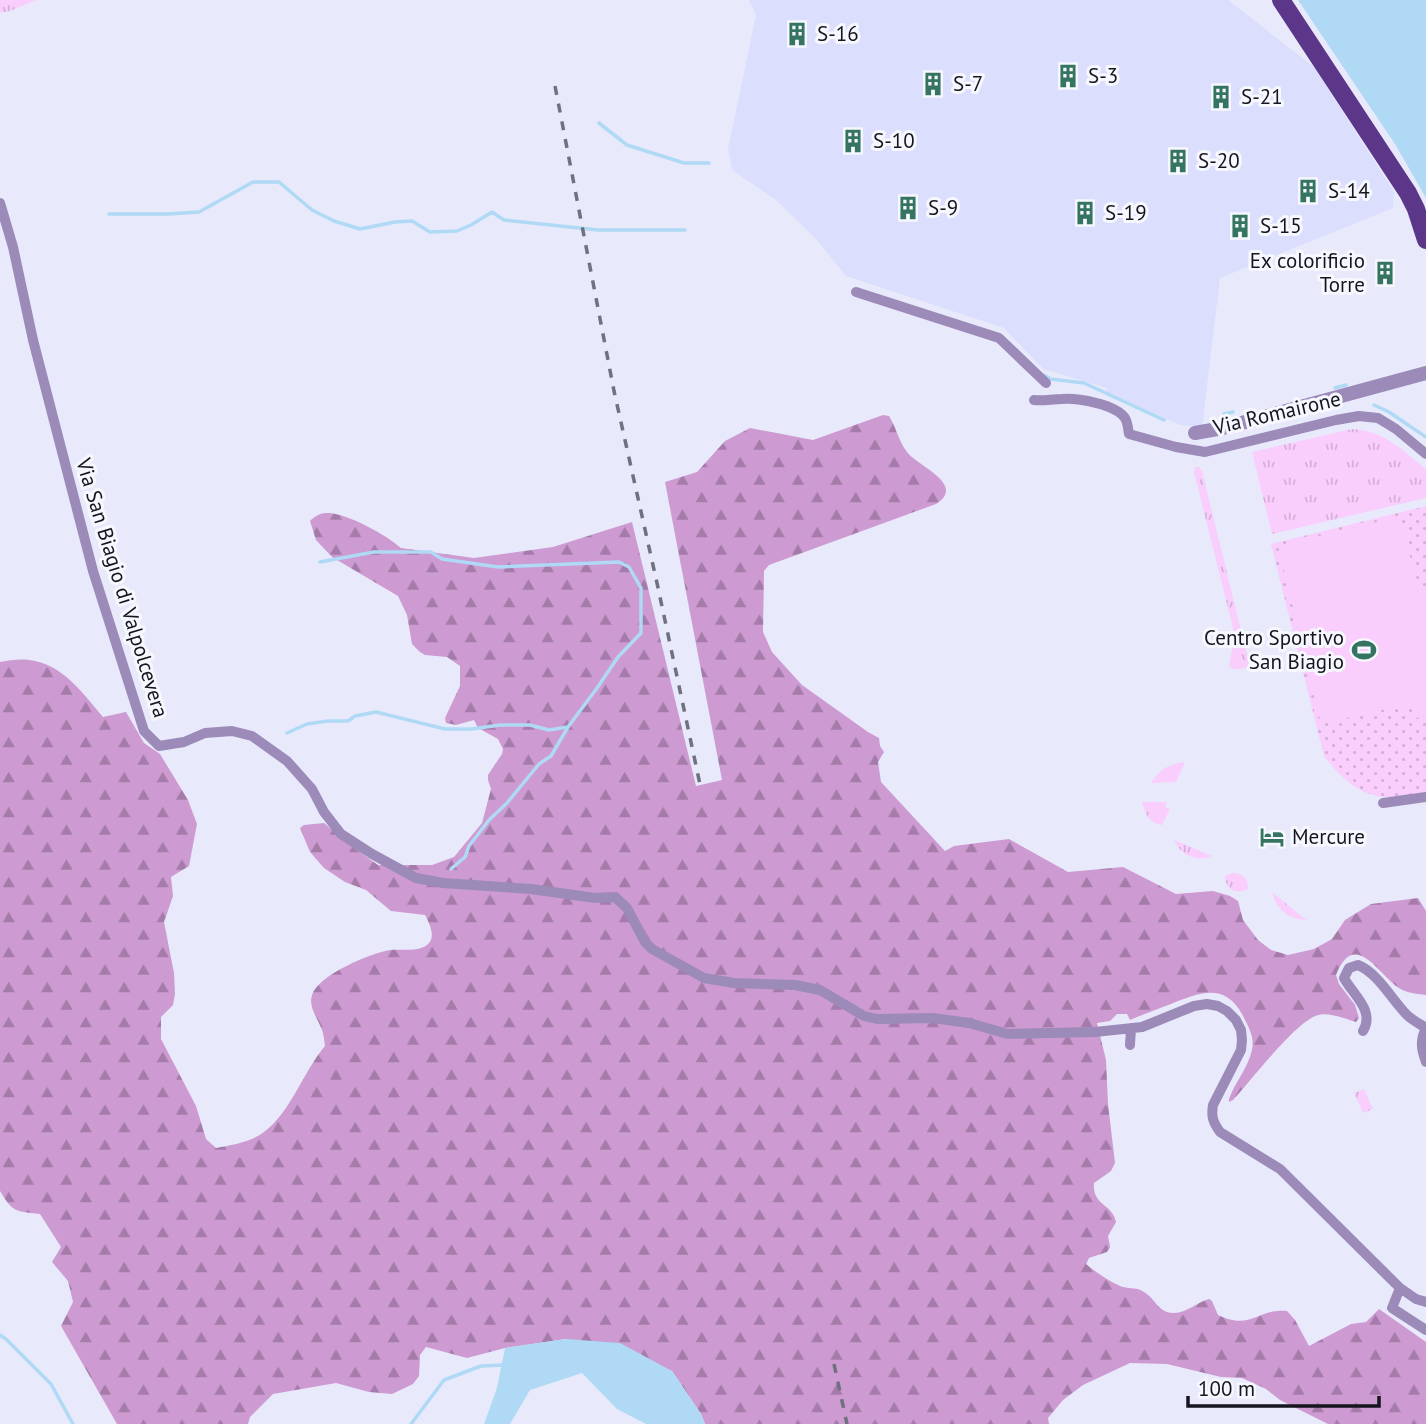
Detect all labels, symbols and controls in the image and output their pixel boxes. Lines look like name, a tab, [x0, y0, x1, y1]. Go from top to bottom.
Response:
building icon: S-16	[783, 20, 811, 48]
place label: S-16	[817, 20, 859, 47]
building icon: S-3	[1054, 62, 1082, 90]
place label: S-3	[1088, 62, 1118, 89]
building icon: S-7	[919, 70, 947, 98]
place label: S-7	[953, 70, 983, 97]
building icon: S-21	[1207, 83, 1235, 111]
place label: S-21	[1241, 83, 1283, 110]
building icon: S-10	[839, 127, 867, 155]
place label: S-10	[873, 127, 915, 154]
building icon: S-20	[1164, 147, 1192, 175]
place label: S-20	[1198, 147, 1240, 174]
building icon: S-14	[1294, 177, 1322, 205]
place label: S-14	[1328, 177, 1370, 204]
building icon: S-9	[894, 194, 922, 222]
place label: S-9	[928, 194, 958, 221]
building icon: S-19	[1071, 199, 1099, 227]
place label: S-19	[1105, 199, 1147, 226]
building icon: S-15	[1226, 212, 1254, 240]
place label: S-15	[1260, 212, 1302, 239]
place label: Ex colorificio Torre	[1250, 247, 1365, 298]
building icon: Ex colorificio Torre	[1371, 259, 1399, 287]
street label: Via Romairone	[1210, 385, 1343, 441]
street label: Via San Biagio di Valpolcevera	[70, 454, 175, 721]
place label: Centro Sportivo San Biagio	[1204, 624, 1344, 675]
sports icon: Centro Sportivo San Biagio	[1350, 636, 1378, 664]
hotel icon: Mercure	[1258, 823, 1286, 851]
place label: Mercure	[1292, 823, 1365, 850]
scale bar	[1188, 1364, 1379, 1408]
text: 100 m	[1198, 1375, 1255, 1402]

